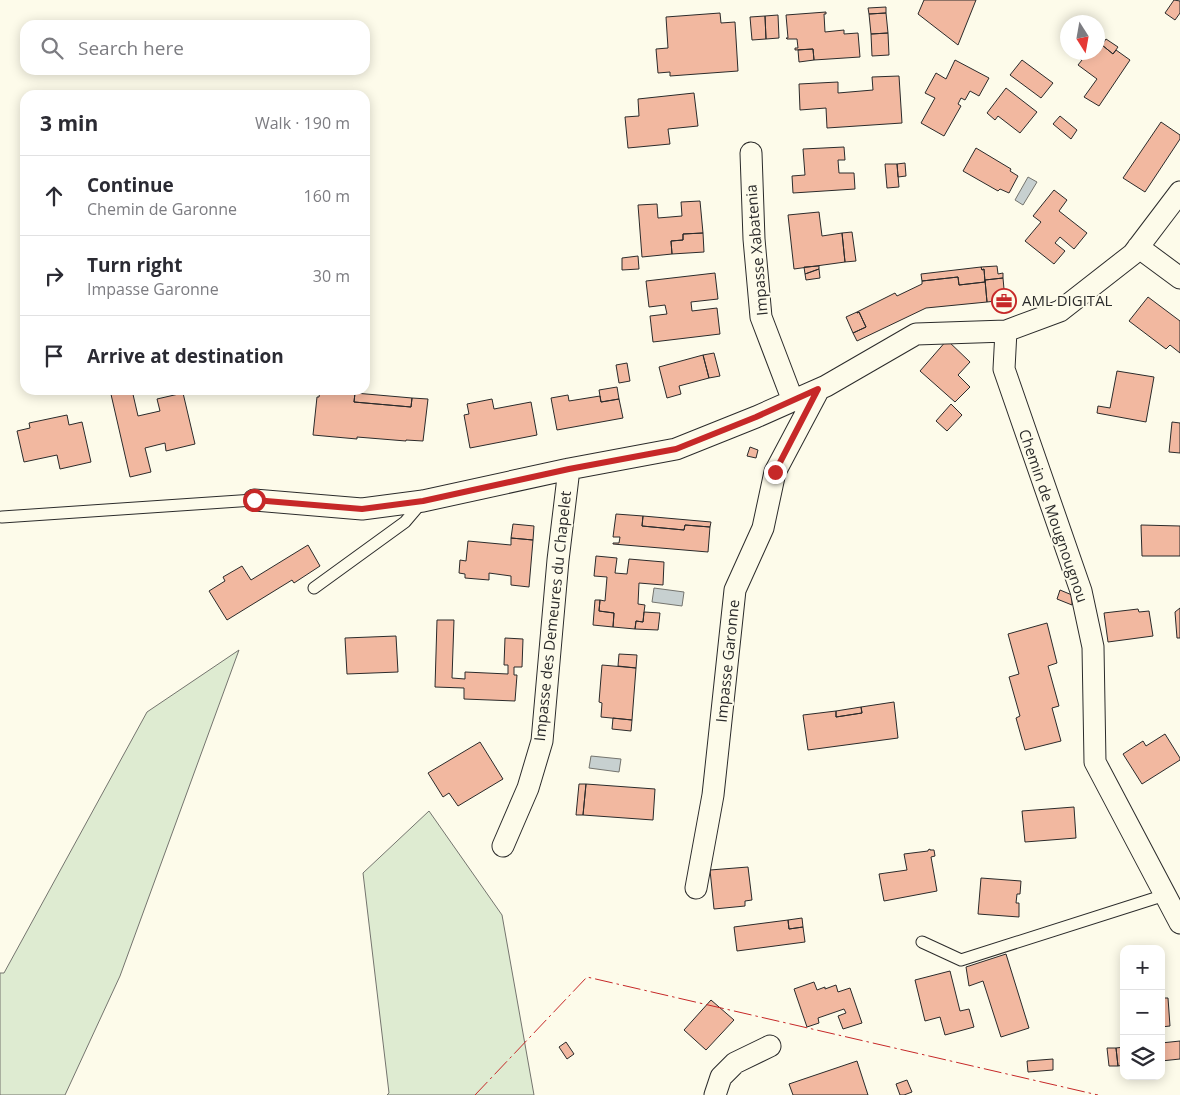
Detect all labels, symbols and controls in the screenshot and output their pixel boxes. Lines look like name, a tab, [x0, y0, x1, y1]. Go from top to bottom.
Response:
north arrow	[1060, 15, 1105, 60]
search box	[20, 20, 370, 75]
icon: search	[38, 34, 66, 62]
text: Search here	[78, 35, 184, 61]
text: 3 min	[40, 109, 98, 137]
text: Walk · 190 m	[255, 112, 350, 134]
text: Continue	[87, 172, 174, 198]
icon: ahead	[40, 182, 68, 210]
street label: Impasse Xabatenia	[740, 184, 772, 317]
text: 160 m	[304, 185, 350, 207]
text: Chemin de Garonne	[87, 198, 237, 220]
text: Turn right	[87, 252, 182, 278]
icon: right	[40, 262, 68, 290]
text: 30 m	[313, 265, 350, 287]
text: Impasse Garonne	[87, 278, 219, 300]
office icon: AML DIGITAL	[991, 288, 1017, 314]
place label: AML DIGITAL	[1022, 290, 1113, 310]
icon: arrive	[40, 342, 68, 370]
text: Arrive at destination	[87, 343, 284, 369]
street label: Chemin de Mougnougnou	[1015, 426, 1093, 605]
route end	[764, 461, 787, 484]
route start	[243, 489, 266, 512]
street label: Impasse des Demeures du Chapelet	[529, 490, 575, 742]
street label: Impasse Garonne	[711, 598, 743, 723]
map controls	[1120, 945, 1165, 1080]
button: +	[1120, 945, 1165, 990]
button: −	[1120, 990, 1165, 1035]
button: layers	[1120, 1035, 1165, 1080]

